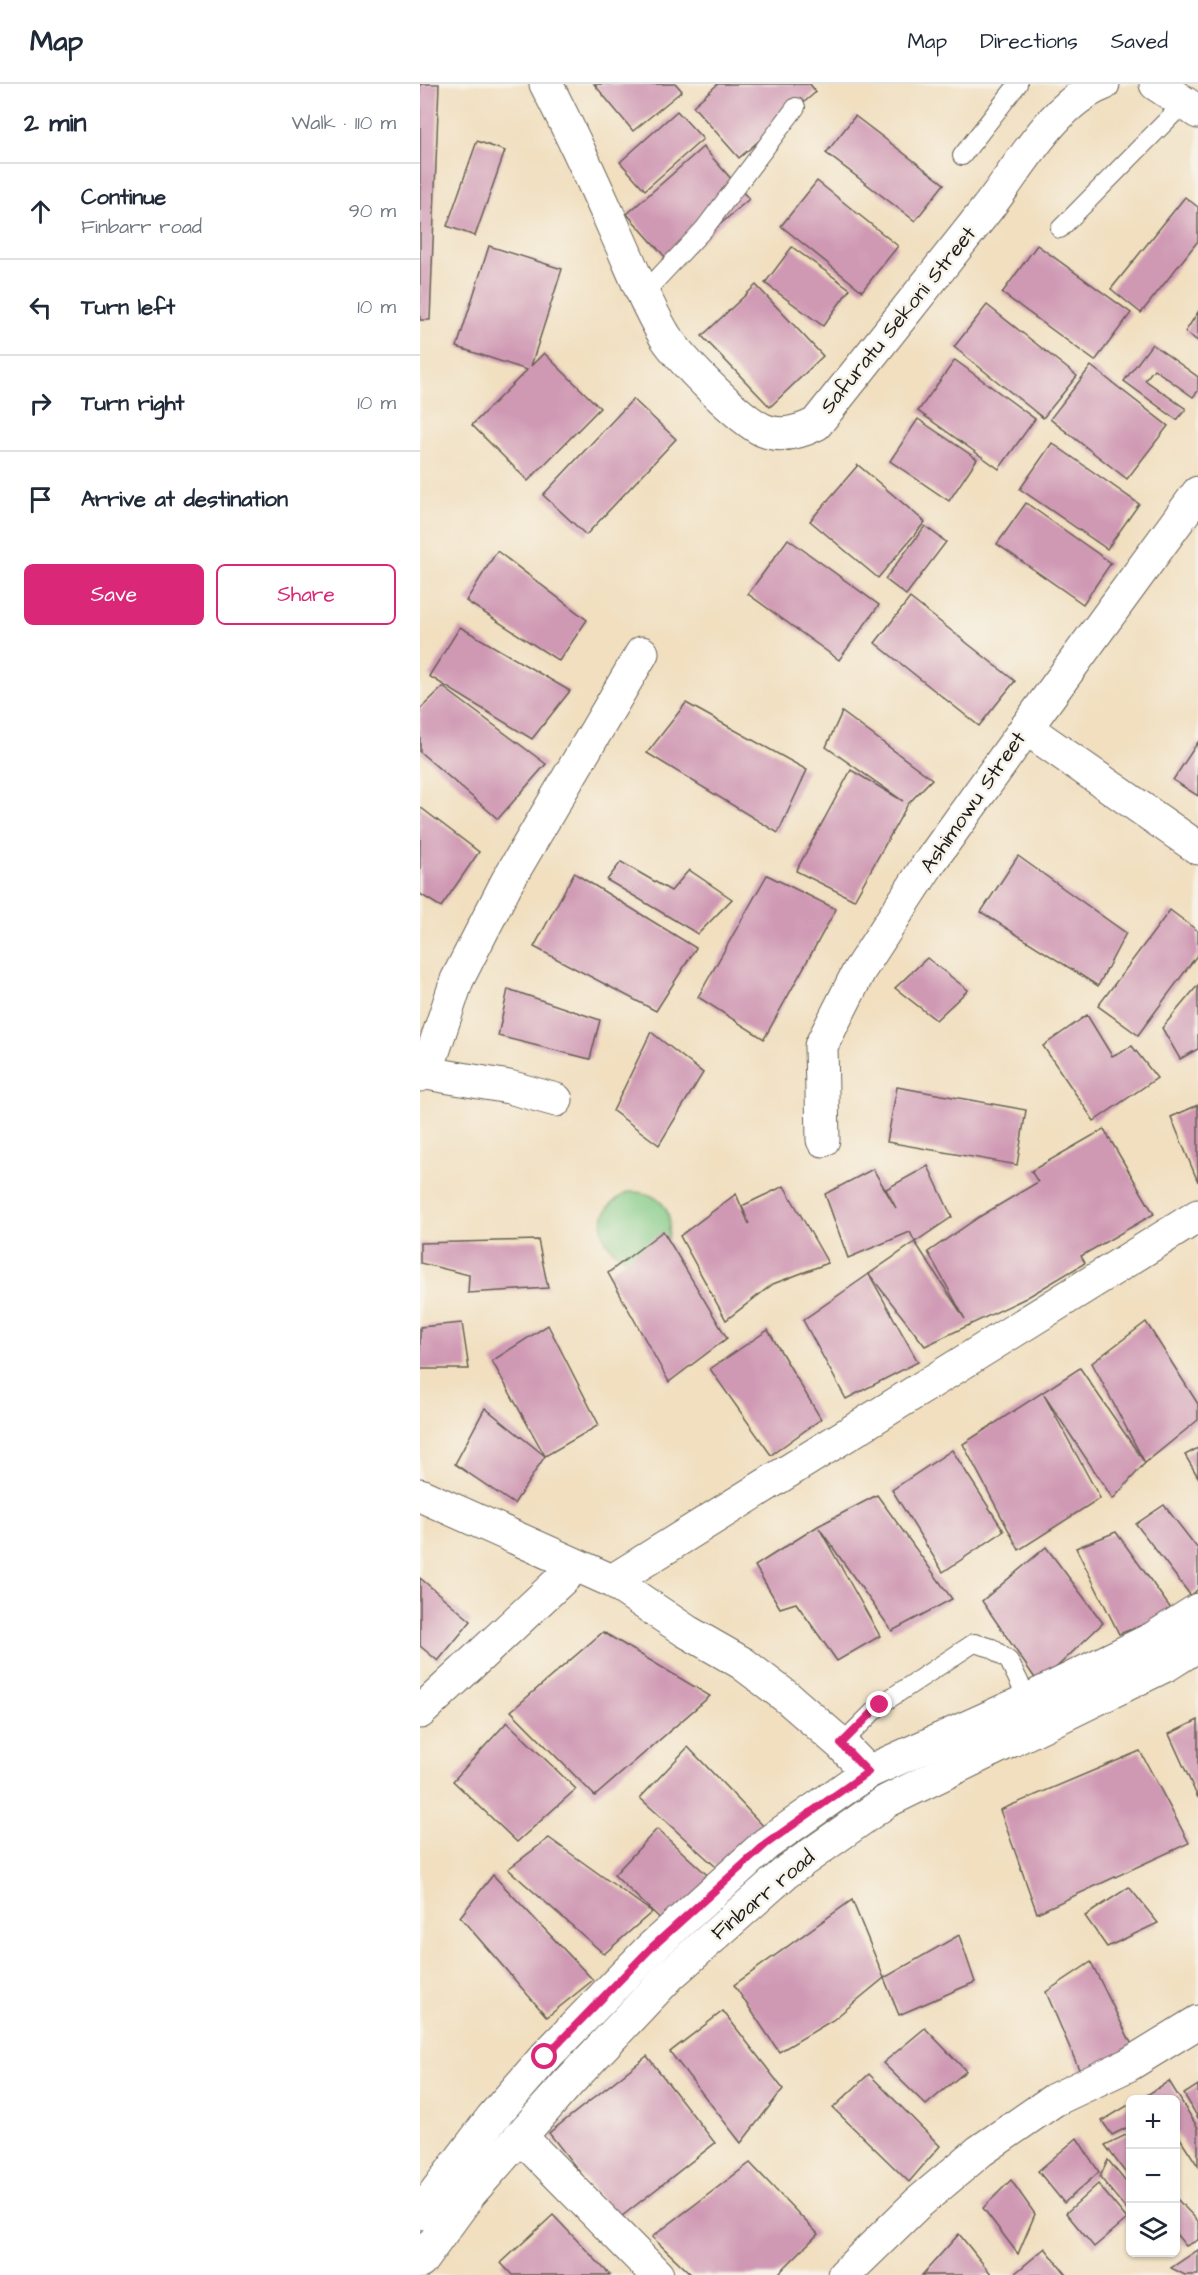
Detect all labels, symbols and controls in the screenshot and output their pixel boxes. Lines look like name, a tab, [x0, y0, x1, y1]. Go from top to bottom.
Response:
text: Map	[30, 22, 83, 61]
text: Map	[907, 27, 947, 56]
text: Directions	[980, 27, 1078, 56]
text: Saved	[1111, 27, 1168, 56]
text: 2 min	[24, 105, 86, 141]
text: Walk · 110 m	[291, 109, 396, 137]
text: Continue	[81, 182, 166, 213]
icon: ahead	[24, 195, 57, 228]
text: 90 m	[348, 197, 396, 225]
text: Finbarr road	[81, 213, 202, 241]
street label: Safuratu Sekoni Street	[813, 220, 983, 420]
icon: left	[24, 291, 57, 324]
text: Turn left	[81, 292, 175, 323]
text: 10 m	[357, 293, 396, 321]
icon: right	[24, 387, 57, 420]
text: Turn right	[81, 388, 184, 419]
text: 10 m	[357, 389, 396, 417]
icon: arrive	[24, 483, 57, 516]
text: Arrive at destination	[81, 484, 288, 515]
button: Save	[24, 564, 204, 625]
button: Share	[216, 564, 396, 625]
street label: Ashimowu Street	[913, 725, 1033, 879]
route end	[866, 1691, 892, 1717]
street label: Finbarr road	[705, 1843, 821, 1947]
route start	[531, 2043, 557, 2069]
map controls	[1126, 2095, 1180, 2257]
button: +	[1126, 2095, 1180, 2149]
button: −	[1126, 2149, 1180, 2203]
button: layers	[1126, 2203, 1180, 2257]

